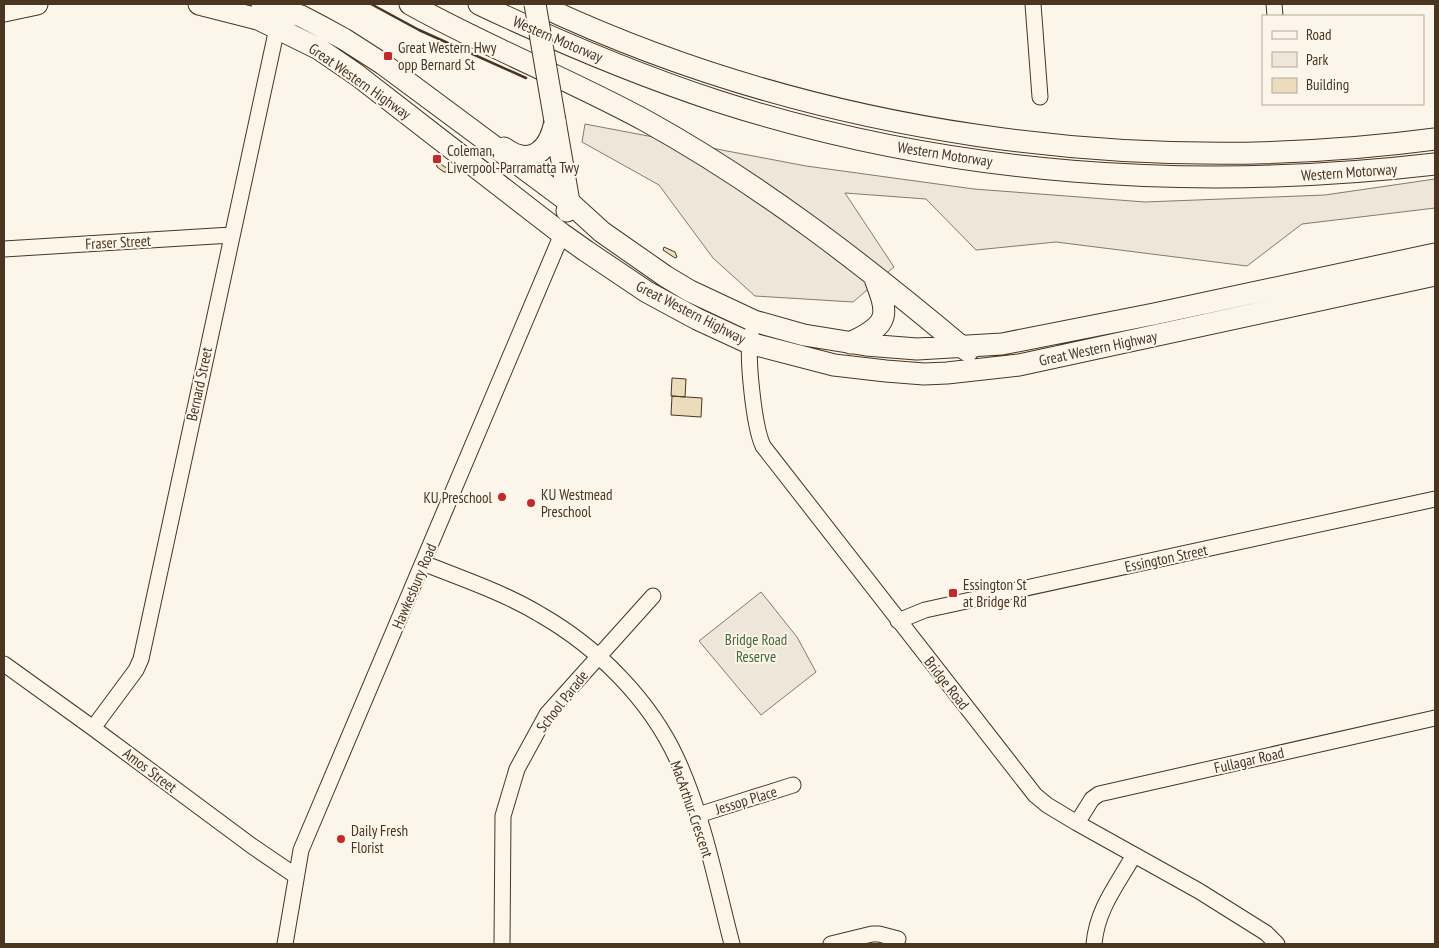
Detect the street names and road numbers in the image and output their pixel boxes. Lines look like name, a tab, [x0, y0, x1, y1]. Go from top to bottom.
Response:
street label: Western Motorway	[510, 11, 606, 67]
street label: Great Western Highway	[305, 39, 415, 124]
street label: Western Motorway	[896, 137, 994, 171]
street label: Western Motorway	[1300, 159, 1398, 185]
street label: Fraser Street	[85, 231, 151, 253]
street label: Great Western Highway	[633, 276, 749, 348]
street label: Great Western Highway	[1037, 326, 1159, 370]
street label: Bernard Street	[182, 345, 216, 423]
street label: Hawkesbury Road	[387, 540, 441, 632]
street label: Essington Street	[1123, 540, 1209, 576]
street label: Bridge Road	[920, 653, 974, 713]
street label: School Parade	[532, 666, 592, 736]
street label: Fullagar Road	[1212, 743, 1286, 777]
street label: Amos Street	[119, 744, 181, 796]
street label: MacArthur Crescent	[667, 758, 717, 860]
street label: Jessop Place	[712, 782, 779, 819]

